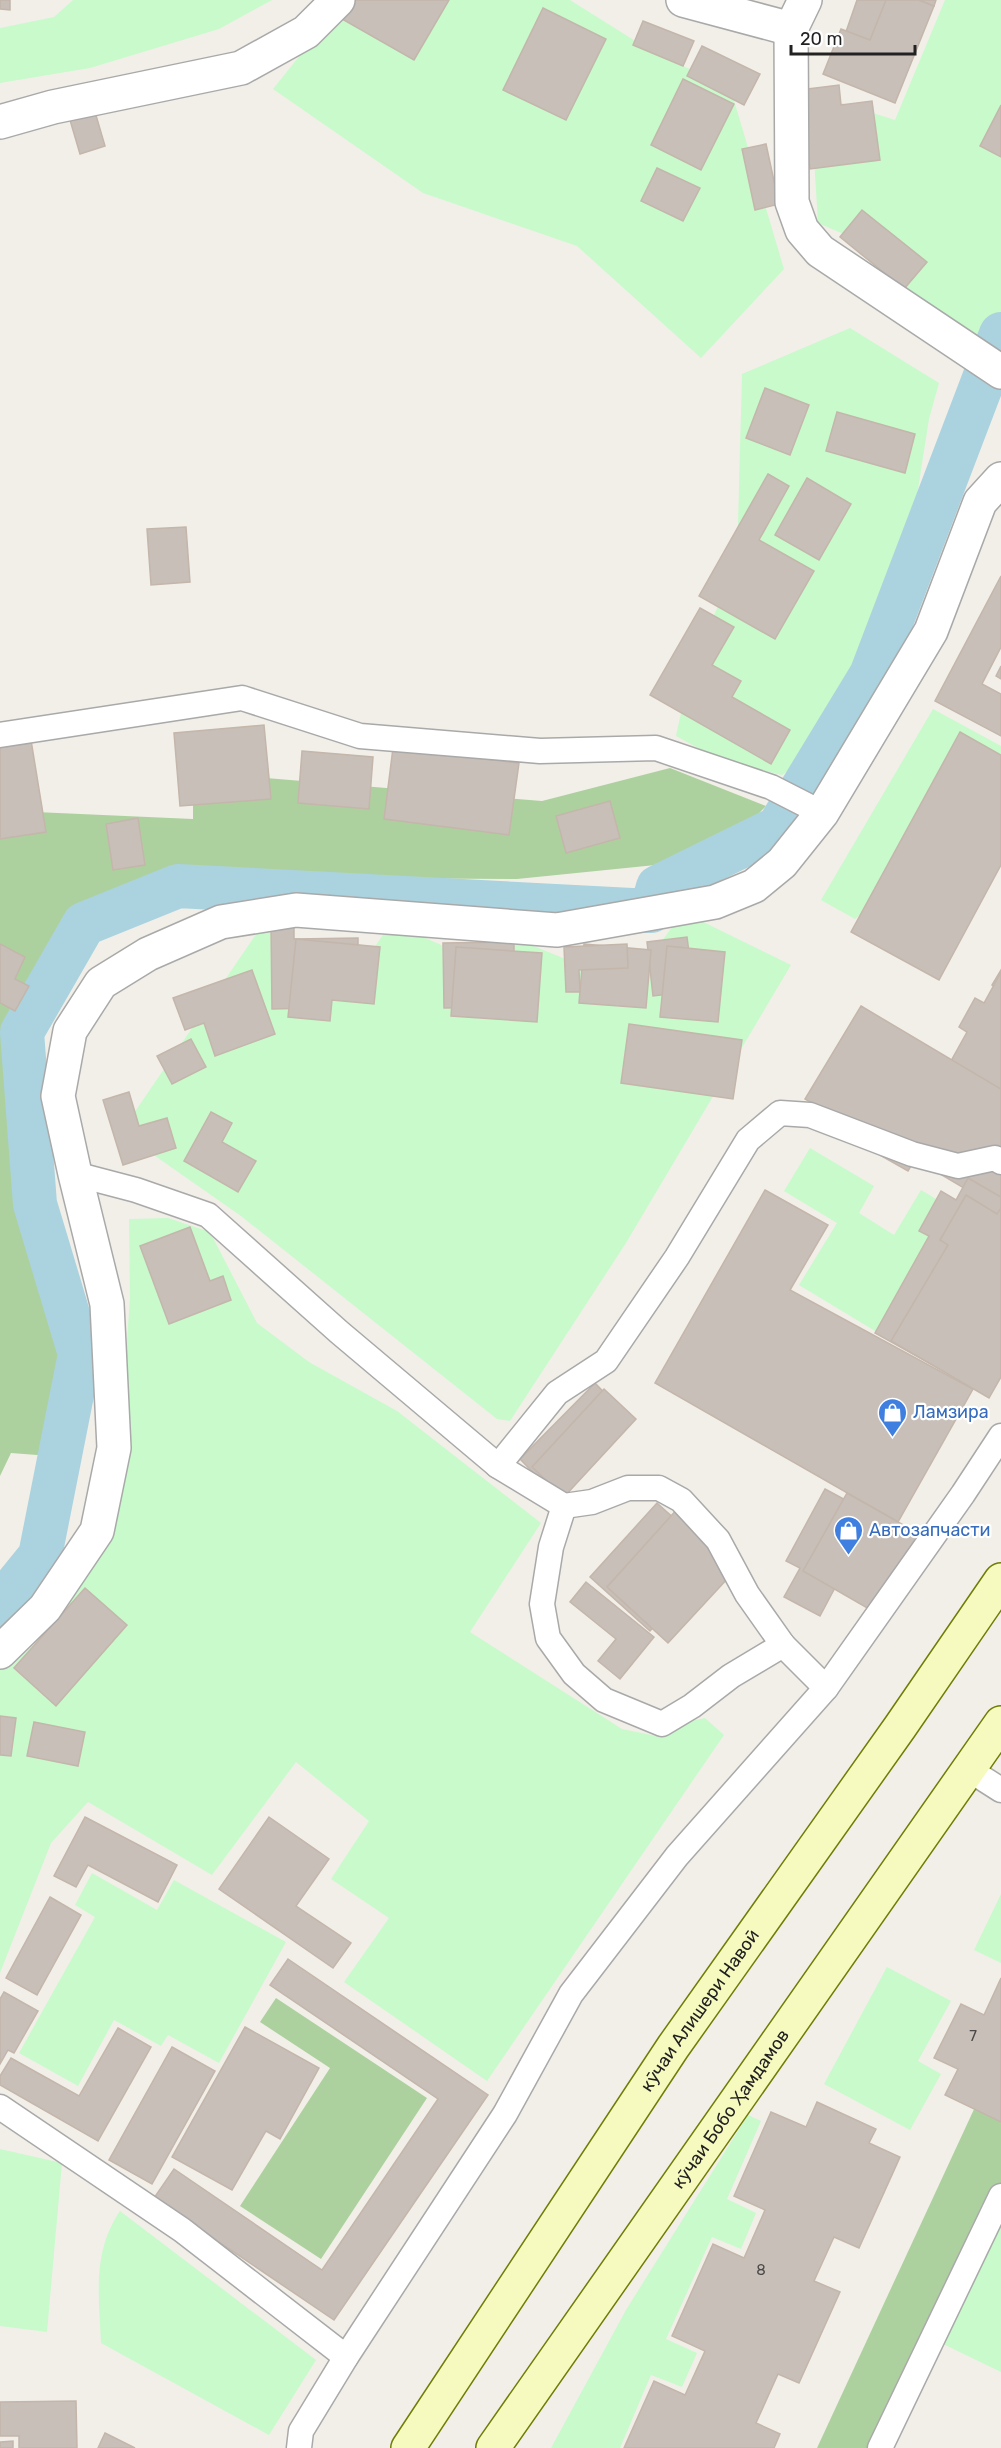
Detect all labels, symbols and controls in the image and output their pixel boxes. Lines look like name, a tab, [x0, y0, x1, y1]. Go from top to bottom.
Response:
scale bar	[791, 18, 916, 56]
text: 20 m	[800, 28, 842, 50]
shop icon: Ламзира	[876, 1396, 908, 1438]
place label: Ламзира	[913, 1401, 989, 1423]
shop icon: Автозапчасти	[832, 1514, 864, 1556]
place label: Автозапчасти	[869, 1519, 990, 1541]
street label: кӯчаи Алишери Навоӣ	[636, 1925, 764, 2096]
street label: кӯчаи Бобо Ҳамдамов	[667, 2025, 794, 2193]
house number: 7	[969, 2027, 977, 2045]
house number: 8	[756, 2261, 766, 2279]

